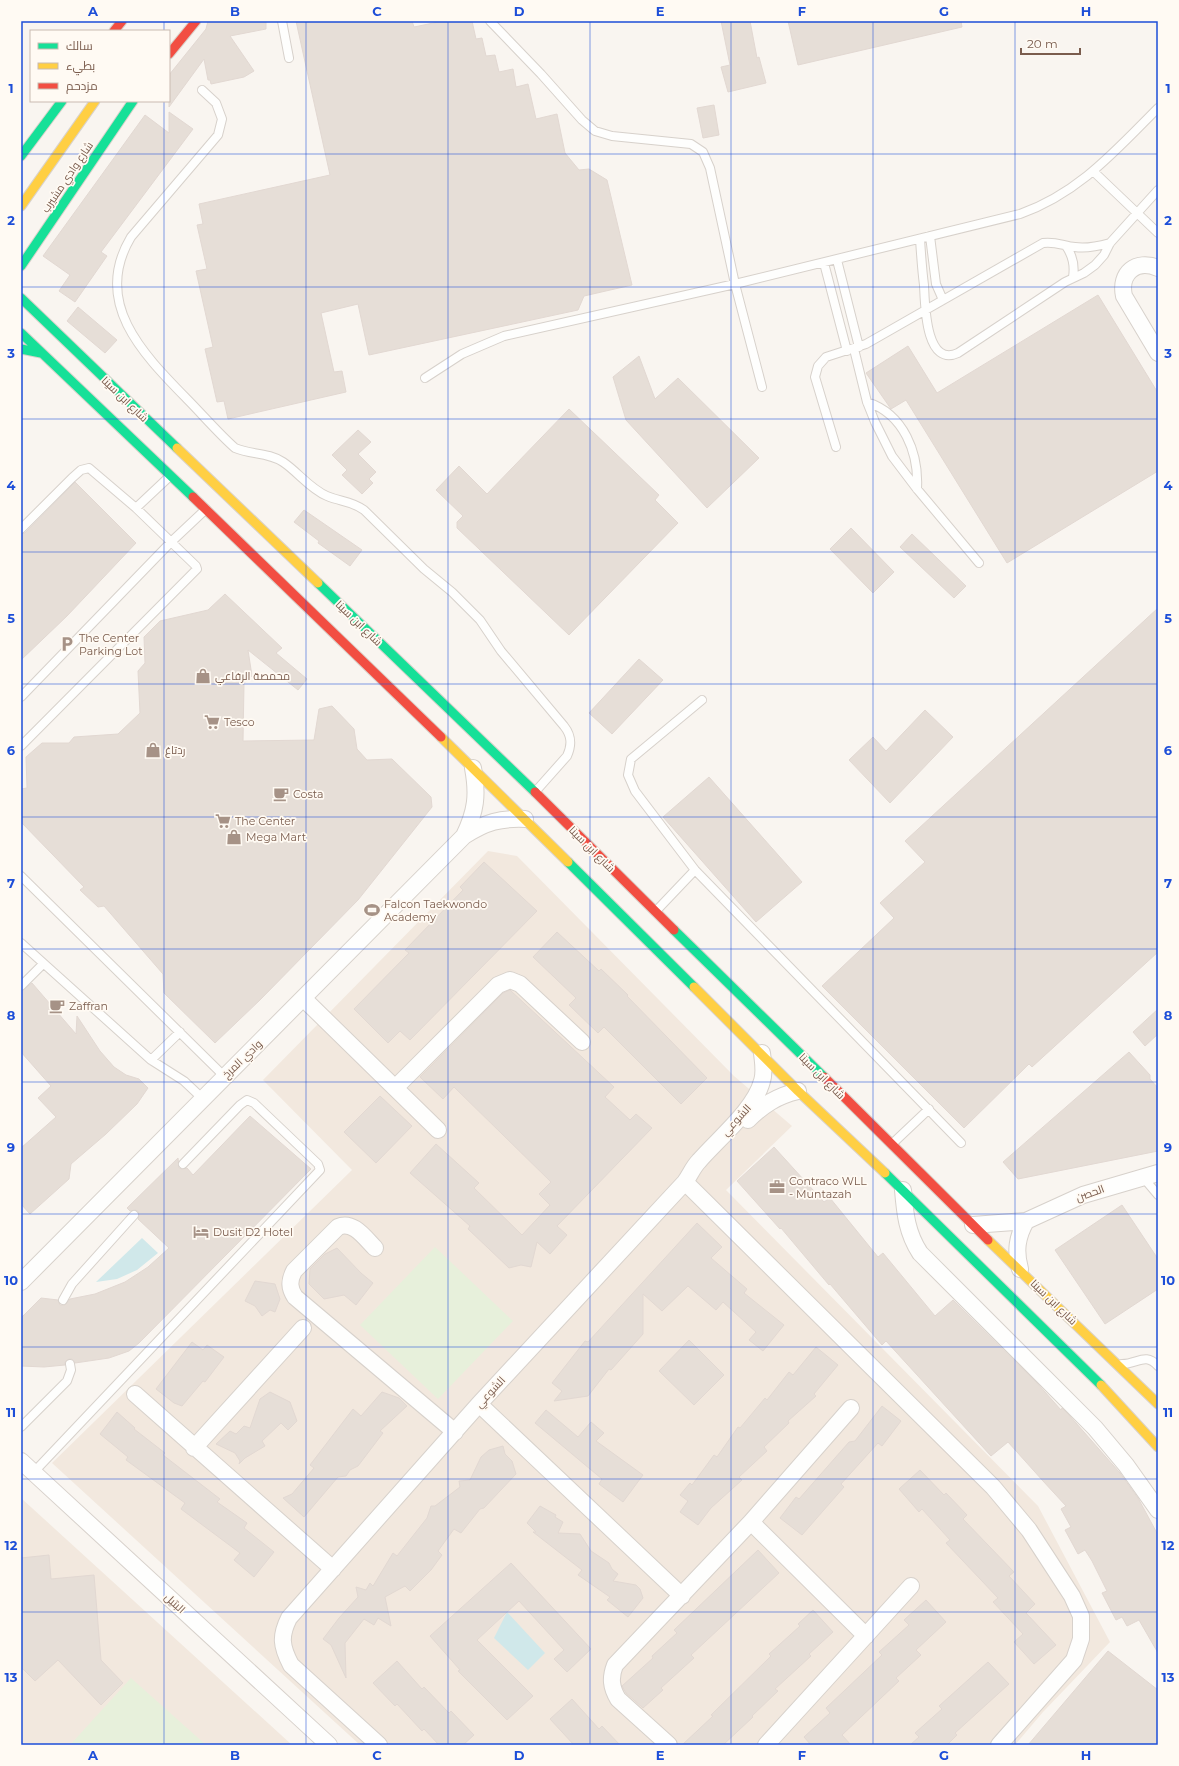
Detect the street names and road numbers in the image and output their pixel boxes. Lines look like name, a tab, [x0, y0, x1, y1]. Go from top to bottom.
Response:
street label: شارع وادي مشيرب	[38, 139, 98, 216]
street label: شارع ابن سينا	[98, 373, 151, 425]
street label: شارع ابن سينا	[332, 597, 385, 649]
street label: شارع ابن سينا	[565, 823, 618, 876]
street label: وادي المرخ	[219, 1037, 266, 1083]
street label: شارع ابن سينا	[795, 1050, 848, 1103]
street label: الشوعي	[718, 1101, 755, 1140]
street label: الحصن	[1074, 1181, 1106, 1205]
street label: شارع ابن سينا	[1027, 1276, 1080, 1328]
street label: الشوعي	[472, 1373, 510, 1412]
street label: البتيل	[162, 1590, 188, 1616]

